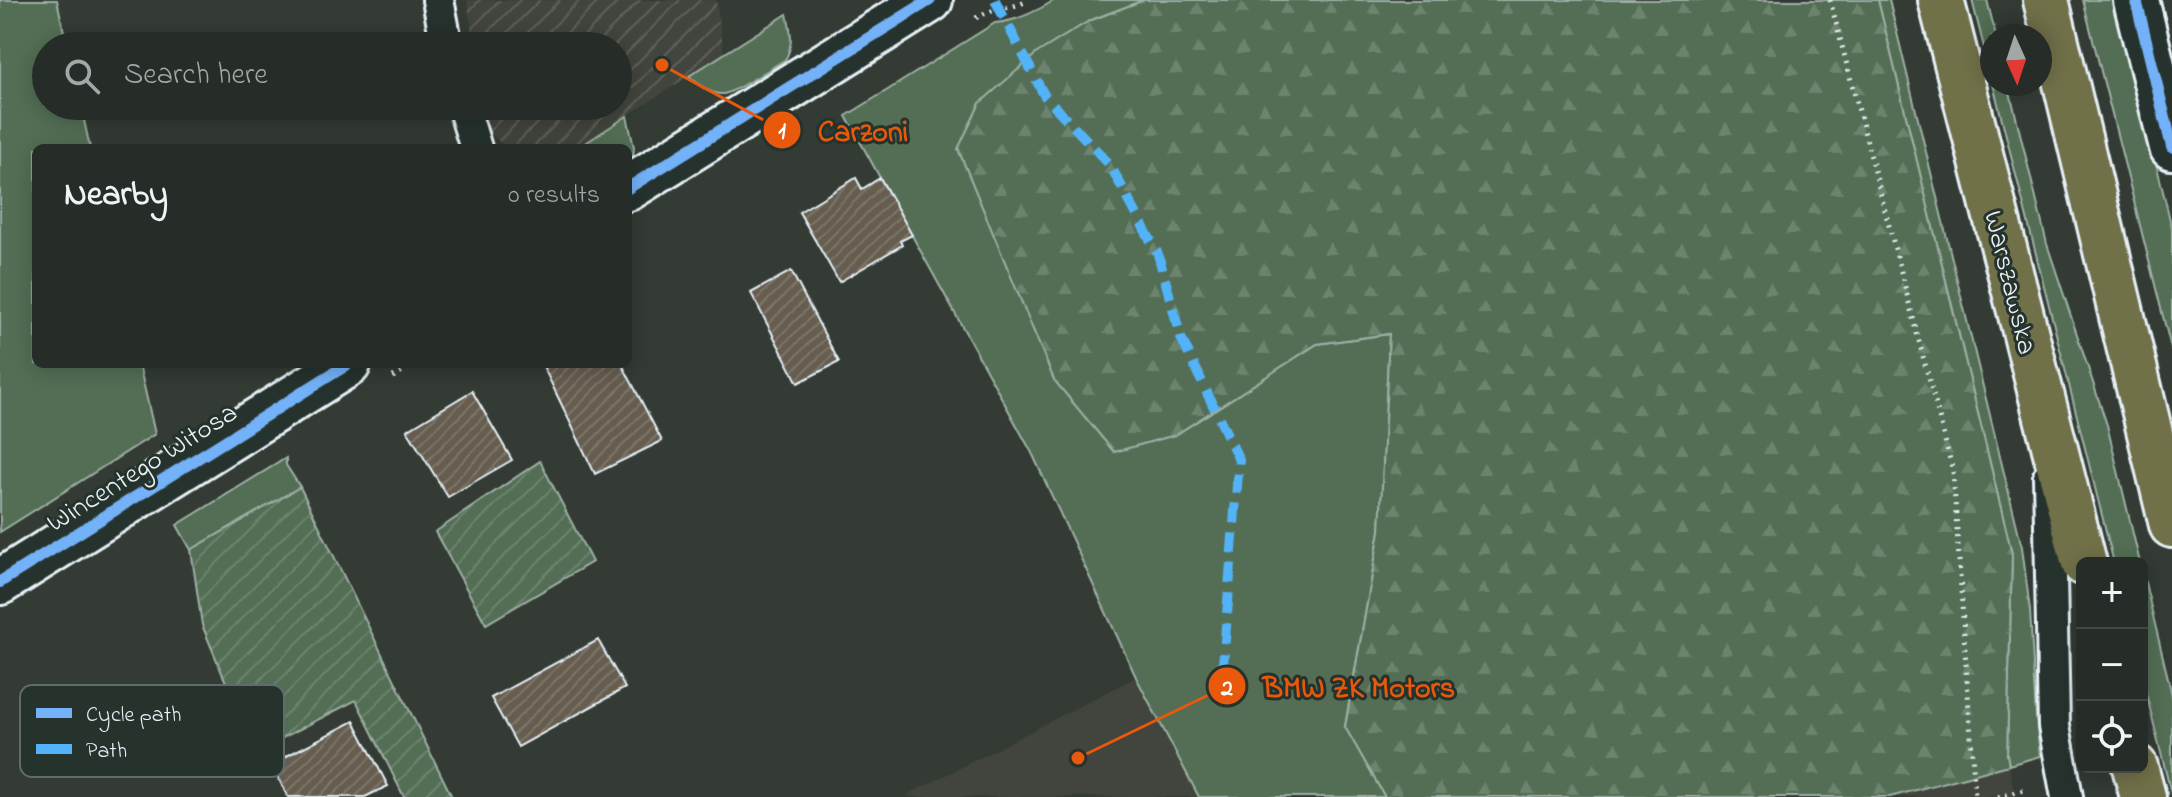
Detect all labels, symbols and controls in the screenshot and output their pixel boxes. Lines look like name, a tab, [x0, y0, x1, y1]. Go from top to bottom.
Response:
north arrow	[1980, 24, 2052, 96]
search box	[32, 32, 632, 120]
icon: search	[60, 54, 104, 98]
text: Search here	[124, 54, 268, 98]
callout: Carzoni	[762, 103, 924, 157]
text: Carzoni	[818, 112, 908, 156]
text: 1	[778, 115, 786, 150]
text: Nearby	[64, 171, 168, 221]
text: 0 results	[508, 177, 600, 215]
street label: Warszawska	[1971, 207, 2046, 359]
street label: Wincentego Witosa	[39, 394, 246, 544]
map controls	[2076, 557, 2148, 773]
button: +	[2076, 557, 2148, 629]
button: −	[2076, 629, 2148, 701]
callout: BMW ZK Motors	[1207, 659, 1471, 713]
text: BMW ZK Motors	[1261, 668, 1455, 712]
text: 2	[1220, 672, 1233, 707]
legend	[20, 685, 284, 777]
text: Cycle path	[86, 700, 181, 733]
button: locate	[2076, 701, 2148, 773]
text: Path	[86, 736, 127, 768]

